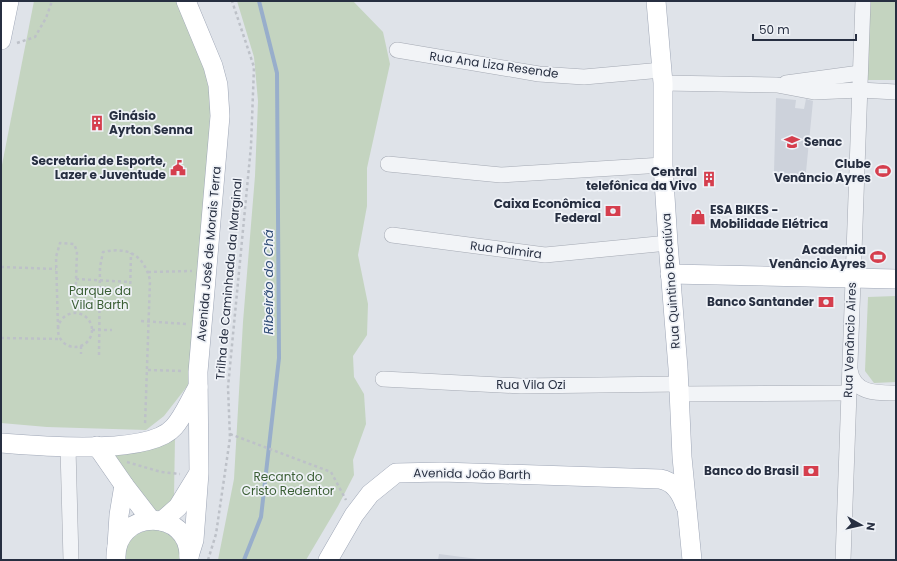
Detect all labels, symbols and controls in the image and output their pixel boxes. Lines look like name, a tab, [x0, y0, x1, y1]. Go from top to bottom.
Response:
scale bar	[753, 16, 856, 42]
text: 50 m	[759, 21, 790, 38]
street label: Rua Ana Liza Resende	[429, 47, 560, 82]
place label: Ginásio Ayrton Senna	[109, 107, 193, 138]
building icon: Ginásio Ayrton Senna	[88, 114, 106, 132]
school or university icon: Senac	[783, 133, 801, 151]
place label: Senac	[804, 133, 842, 150]
place label: Secretaria de Esporte, Lazer e Juventude	[31, 152, 167, 183]
place label: Clube Venâncio Ayres	[774, 155, 872, 186]
public building icon: Secretaria de Esporte, Lazer e Juventude	[169, 159, 187, 177]
sports icon: Clube Venâncio Ayres	[874, 162, 892, 180]
place label: Central telefônica da Vivo	[586, 163, 697, 194]
street label: Avenida José de Morais Terra	[192, 166, 225, 342]
building icon: Central telefônica da Vivo	[700, 170, 718, 188]
street label: Trilha de Caminhada da Marginal	[211, 177, 246, 380]
place label: Caixa Econômica Federal	[494, 195, 601, 226]
place label: ESA BIKES - Mobilidade Elétrica	[710, 201, 828, 232]
bank icon: Caixa Econômica Federal	[604, 202, 622, 220]
shop icon: ESA BIKES - Mobilidade Elétrica	[689, 208, 707, 226]
street label: Rua Quintino Bocaiúva	[657, 213, 684, 349]
water label: Ribeirão do Chá	[259, 229, 278, 335]
street label: Rua Palmira	[469, 237, 543, 262]
place label: Academia Venâncio Ayres	[769, 241, 866, 272]
sports icon: Academia Venâncio Ayres	[869, 248, 887, 266]
park label: Parque da Vila Barth	[69, 282, 131, 313]
street label: Rua Venâncio Aires	[839, 282, 860, 398]
place label: Banco Santander	[707, 293, 814, 310]
bank icon: Banco Santander	[817, 293, 835, 311]
street label: Rua Vila Ozi	[496, 376, 566, 393]
place label: Banco do Brasil	[704, 462, 799, 479]
bank icon: Banco do Brasil	[802, 462, 820, 480]
street label: Avenida João Barth	[413, 464, 531, 483]
park label: Recanto do Cristo Redentor	[242, 468, 335, 499]
north arrow	[841, 505, 881, 545]
text: N	[862, 521, 879, 532]

